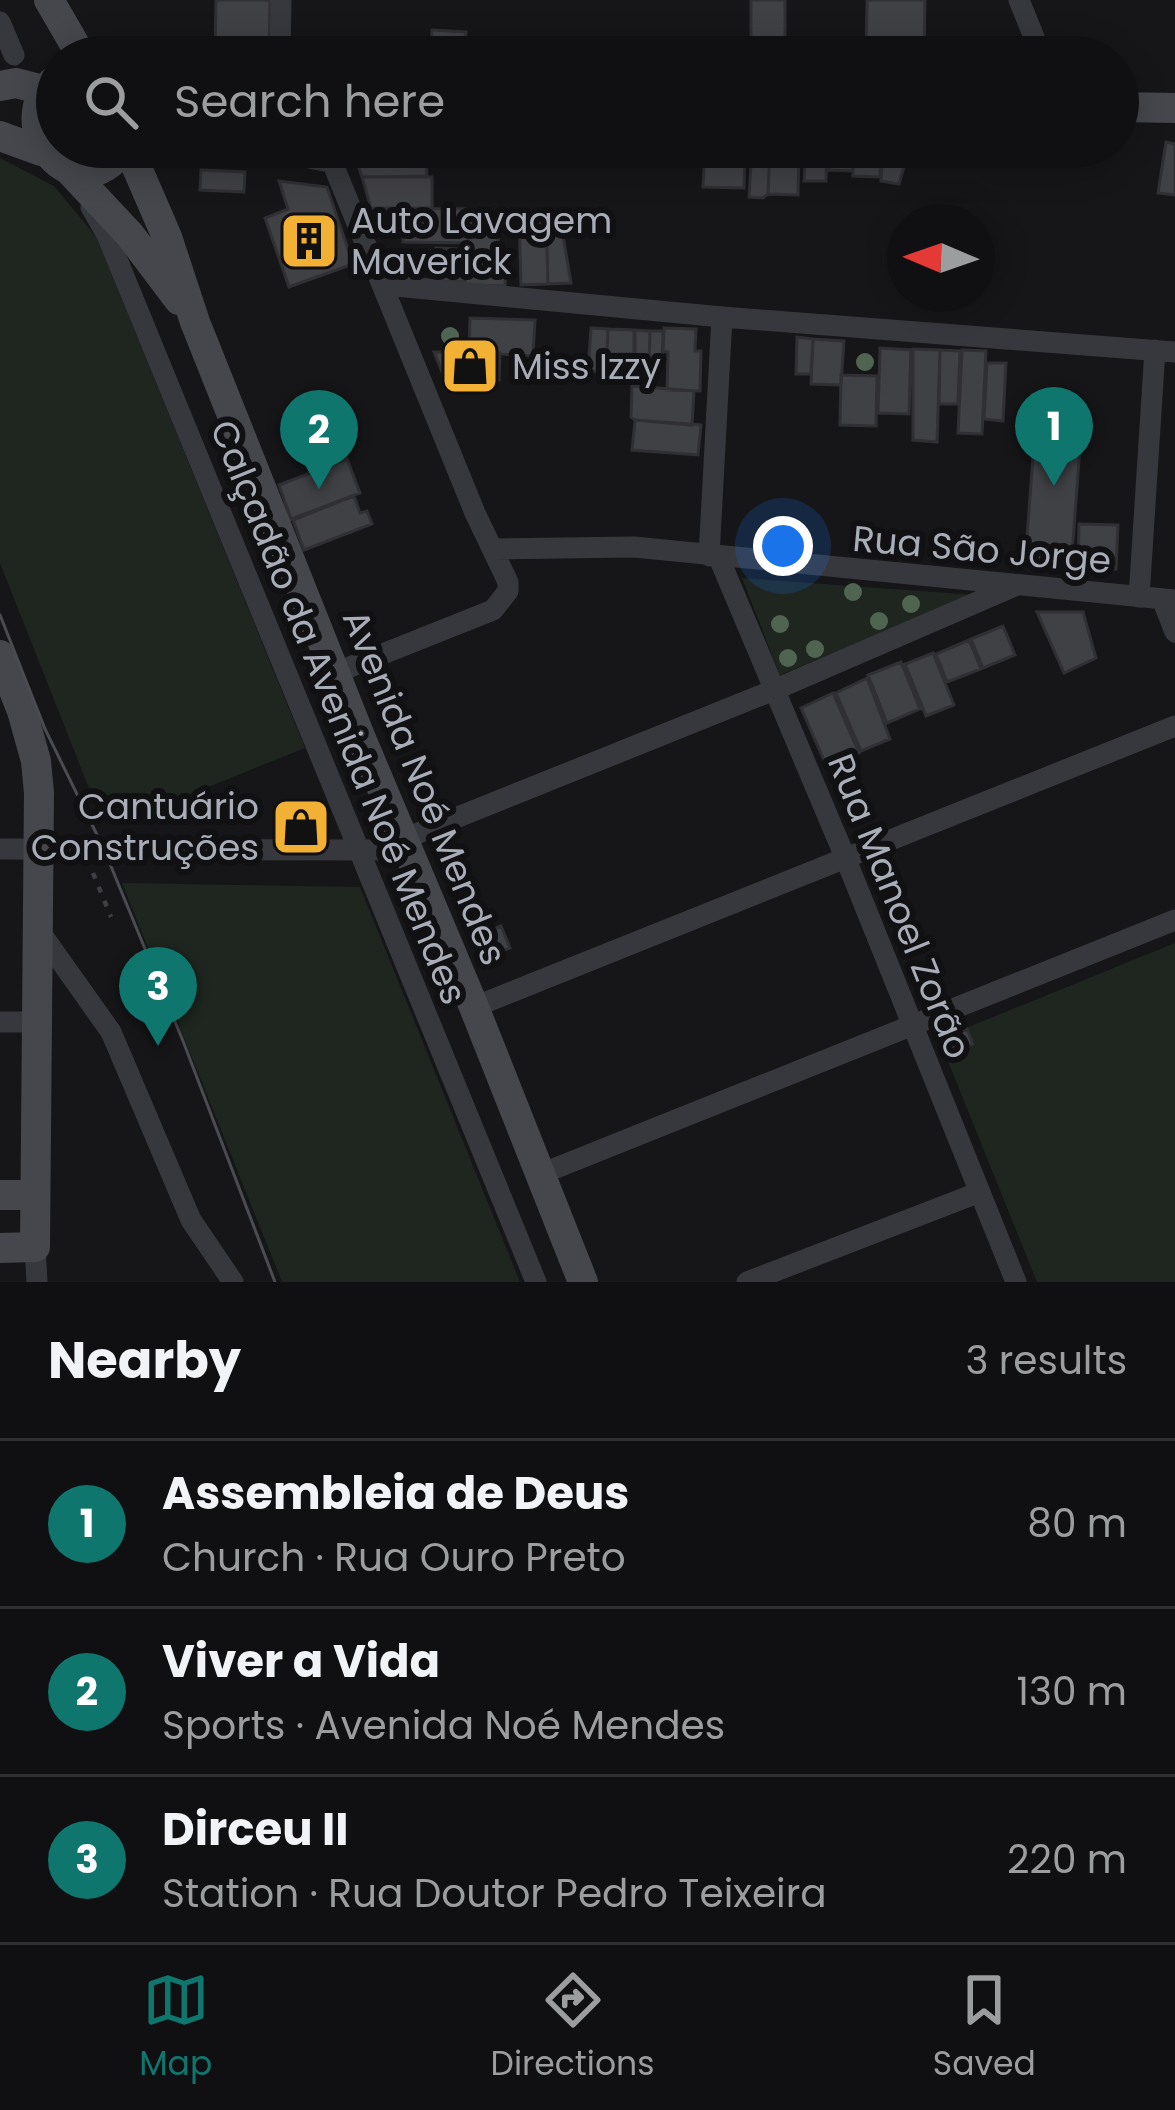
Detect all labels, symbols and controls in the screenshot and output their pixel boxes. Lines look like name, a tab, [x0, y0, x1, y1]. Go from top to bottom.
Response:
search box	[36, 36, 1139, 168]
icon: search	[78, 69, 144, 135]
text: Search here	[174, 70, 445, 133]
place label: Auto Lavagem Maverick	[351, 195, 612, 287]
north arrow	[887, 204, 995, 312]
building icon: Auto Lavagem Maverick	[278, 210, 340, 272]
shop icon: Miss Izzy	[439, 335, 501, 397]
place label: Miss Izzy	[512, 341, 661, 392]
pin: 1	[1015, 387, 1093, 486]
pin: 2	[280, 390, 358, 489]
street label: Calçadão da Avenida Noé Mendes	[202, 414, 476, 1010]
street label: Rua São Jorge	[851, 513, 1113, 586]
your location	[753, 516, 813, 576]
street label: Avenida Noé Mendes	[334, 603, 516, 971]
street label: Rua Manoel Zorão	[815, 746, 984, 1066]
place label: Cantuário Construções	[31, 781, 259, 873]
shop icon: Cantuário Construções	[270, 796, 332, 858]
pin: 3	[119, 947, 197, 1046]
text: Nearby	[48, 1324, 241, 1396]
text: 3 results	[965, 1333, 1127, 1388]
text: Assembleia de Deus	[162, 1462, 629, 1525]
text: 1	[80, 1496, 94, 1551]
text: 80 m	[1027, 1496, 1127, 1551]
text: Church · Rua Ouro Preto	[162, 1530, 626, 1585]
text: Viver a Vida	[162, 1630, 440, 1693]
text: 2	[76, 1664, 98, 1719]
text: 130 m	[1016, 1664, 1127, 1719]
text: Sports · Avenida Noé Mendes	[162, 1698, 725, 1753]
text: Dirceu II	[162, 1798, 349, 1861]
text: 3	[75, 1832, 99, 1887]
text: 220 m	[1007, 1832, 1127, 1887]
text: Station · Rua Doutor Pedro Teixeira	[162, 1866, 827, 1921]
tab: Map	[139, 1967, 212, 2089]
tab: Directions	[491, 1967, 654, 2089]
tab: Saved	[933, 1967, 1036, 2089]

